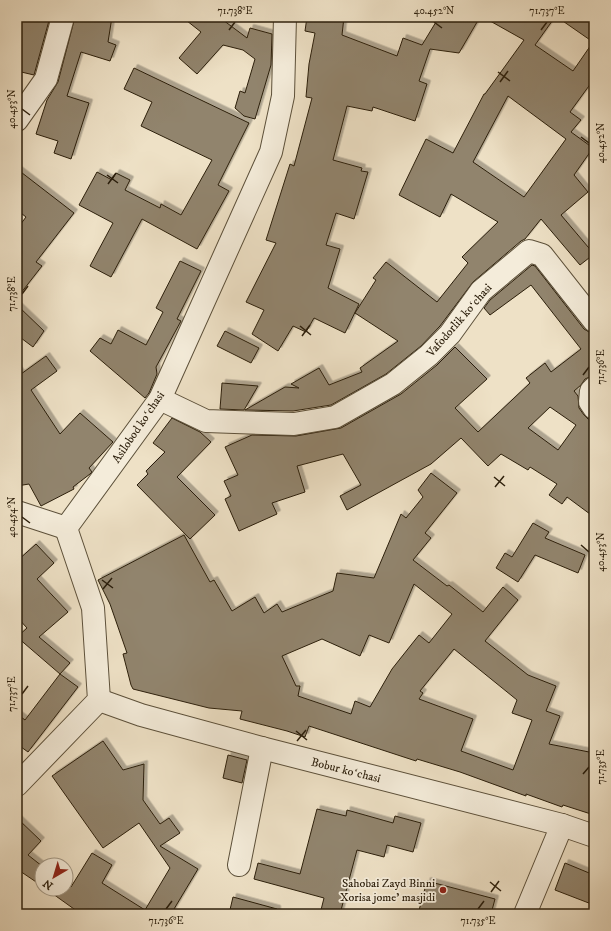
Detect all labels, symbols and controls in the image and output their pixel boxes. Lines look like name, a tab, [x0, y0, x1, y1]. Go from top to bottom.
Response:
text: 71.738°E	[218, 5, 253, 17]
text: 40.452°N	[414, 5, 454, 17]
text: 71.737°E	[529, 5, 565, 17]
text: 40.453°N	[6, 89, 18, 129]
text: 40.452°N	[595, 123, 607, 163]
text: 71.738°E	[6, 277, 18, 312]
street label: Vafodorlik koʻchasi	[423, 281, 495, 361]
text: 71.736°E	[595, 349, 607, 385]
street label: Asilobod koʻchasi	[109, 388, 168, 466]
text: 40.454°N	[6, 497, 18, 537]
text: 40.453°N	[595, 532, 607, 572]
text: 71.737°E	[6, 676, 18, 712]
text: 71.735°E	[595, 750, 607, 784]
street label: Bobur koʻchasi	[310, 755, 382, 786]
north arrow	[34, 857, 74, 897]
text: N	[41, 876, 56, 892]
place label: Sahobai Zayd Binni Xorisa jome' masjidi	[340, 876, 435, 905]
marker: Sahobai Zayd Binni Xorisa jome' masjidi	[438, 885, 448, 895]
text: 71.736°E	[148, 915, 184, 927]
text: 71.735°E	[461, 915, 495, 927]

